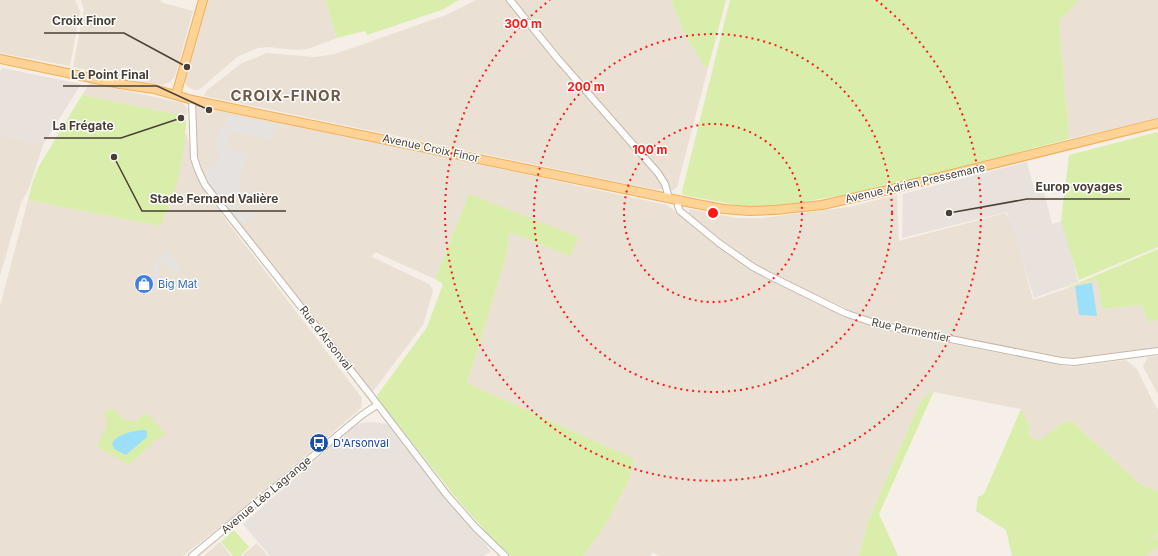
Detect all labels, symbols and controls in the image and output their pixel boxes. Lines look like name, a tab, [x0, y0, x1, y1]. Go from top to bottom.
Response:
callout: Croix Finor	[44, 9, 124, 33]
text: Croix Finor	[52, 13, 116, 28]
text: 300 m	[504, 16, 542, 31]
callout: Le Point Final	[63, 62, 157, 86]
text: Le Point Final	[71, 67, 149, 82]
text: 200 m	[567, 79, 605, 94]
district label: CROIX-FINOR	[230, 86, 342, 105]
callout: La Frégate	[44, 114, 121, 138]
text: La Frégate	[52, 118, 114, 133]
street label: Avenue Croix Finor	[381, 131, 481, 165]
text: 100 m	[632, 142, 668, 157]
street label: Avenue Adrien Pressemane	[844, 160, 986, 206]
callout: Europ voyages	[1027, 175, 1130, 199]
text: Europ voyages	[1036, 179, 1123, 194]
callout: Stade Fernand Valière	[142, 187, 286, 211]
text: Stade Fernand Valière	[150, 191, 278, 206]
centre of rings	[706, 206, 720, 220]
shop icon: Big Mat	[133, 273, 155, 295]
place label: Big Mat	[158, 277, 198, 291]
street label: Rue d'Arsonval	[297, 303, 355, 373]
street label: Rue Parmentier	[870, 315, 952, 345]
bus stop icon: D'Arsonval	[308, 432, 330, 454]
place label: D'Arsonval	[333, 436, 389, 450]
street label: Avenue Léo Lagrange	[218, 453, 314, 537]

